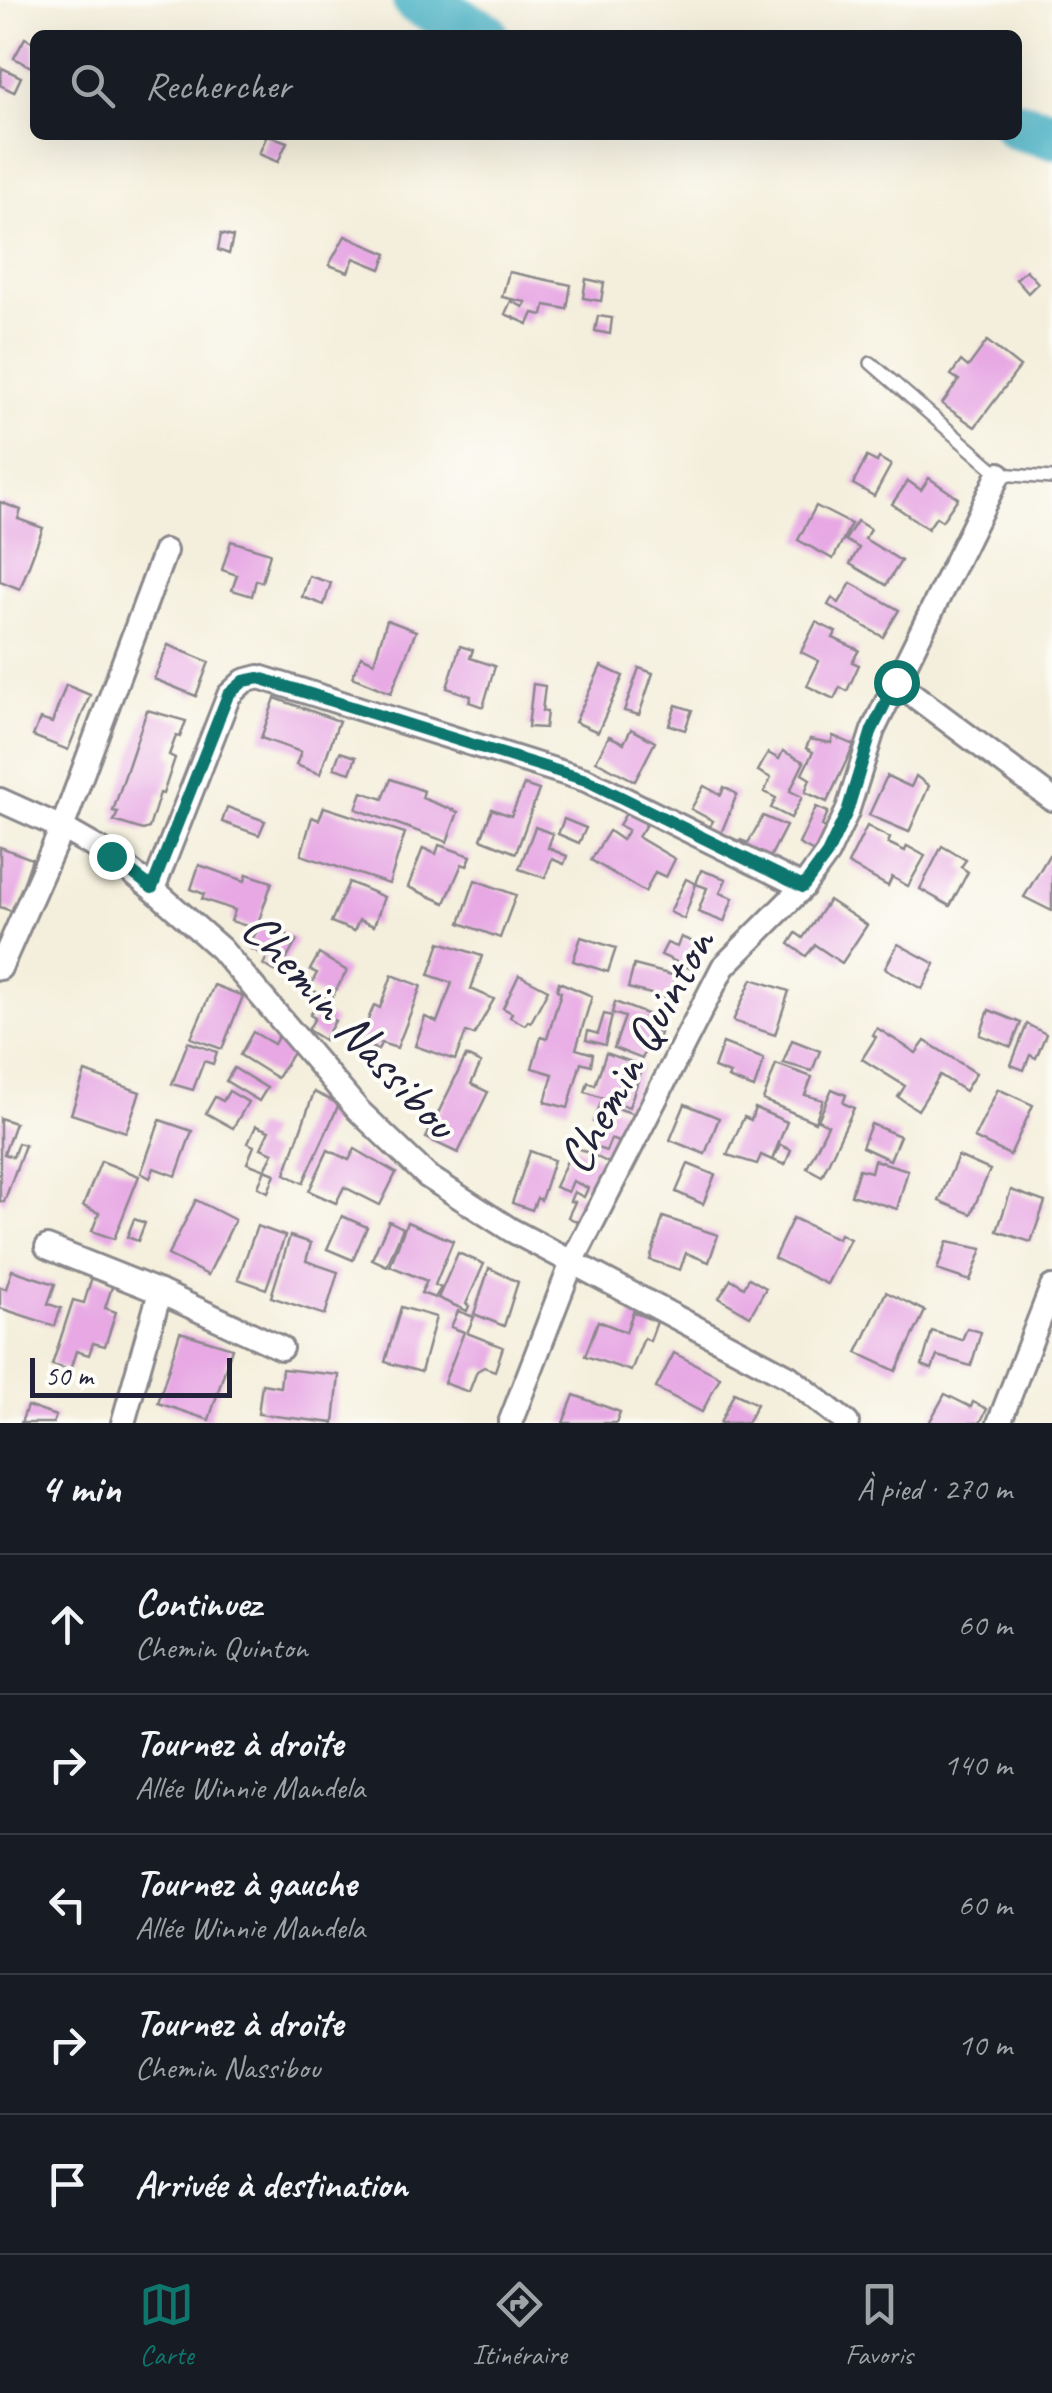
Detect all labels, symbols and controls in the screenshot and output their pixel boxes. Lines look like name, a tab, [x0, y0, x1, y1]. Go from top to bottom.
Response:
search box	[30, 30, 1022, 140]
icon: search	[65, 58, 120, 113]
text: Rechercher	[145, 62, 291, 109]
route start	[874, 660, 920, 706]
route end	[89, 834, 135, 880]
street label: Chemin Nassibou	[228, 898, 473, 1154]
street label: Chemin Quinton	[543, 916, 730, 1184]
scale bar	[30, 1353, 232, 1398]
text: 50 m	[45, 1358, 93, 1393]
text: 4 min	[40, 1462, 120, 1515]
text: À pied · 270 m	[857, 1468, 1012, 1509]
text: Continuez	[135, 1580, 261, 1627]
icon: ahead	[40, 1597, 95, 1652]
text: 60 m	[958, 1604, 1012, 1645]
text: Chemin Quinton	[135, 1627, 308, 1668]
text: Tournez à droite	[135, 1720, 343, 1767]
icon: right	[40, 1737, 95, 1792]
text: 140 m	[943, 1744, 1012, 1785]
text: Allée Winnie Mandela	[135, 1767, 365, 1808]
text: Tournez à gauche	[135, 1860, 356, 1907]
icon: left	[40, 1877, 95, 1932]
text: 60 m	[958, 1884, 1012, 1925]
text: Allée Winnie Mandela	[135, 1907, 365, 1948]
text: Tournez à droite	[135, 2000, 343, 2047]
icon: right	[40, 2017, 95, 2072]
text: 10 m	[958, 2024, 1012, 2065]
text: Chemin Nassibou	[135, 2047, 320, 2088]
icon: arrive	[40, 2157, 95, 2212]
text: Arrivée à destination	[135, 2161, 407, 2208]
tab: Carte	[139, 2277, 194, 2372]
tab: Itinéraire	[472, 2277, 567, 2372]
tab: Favoris	[845, 2277, 913, 2372]

